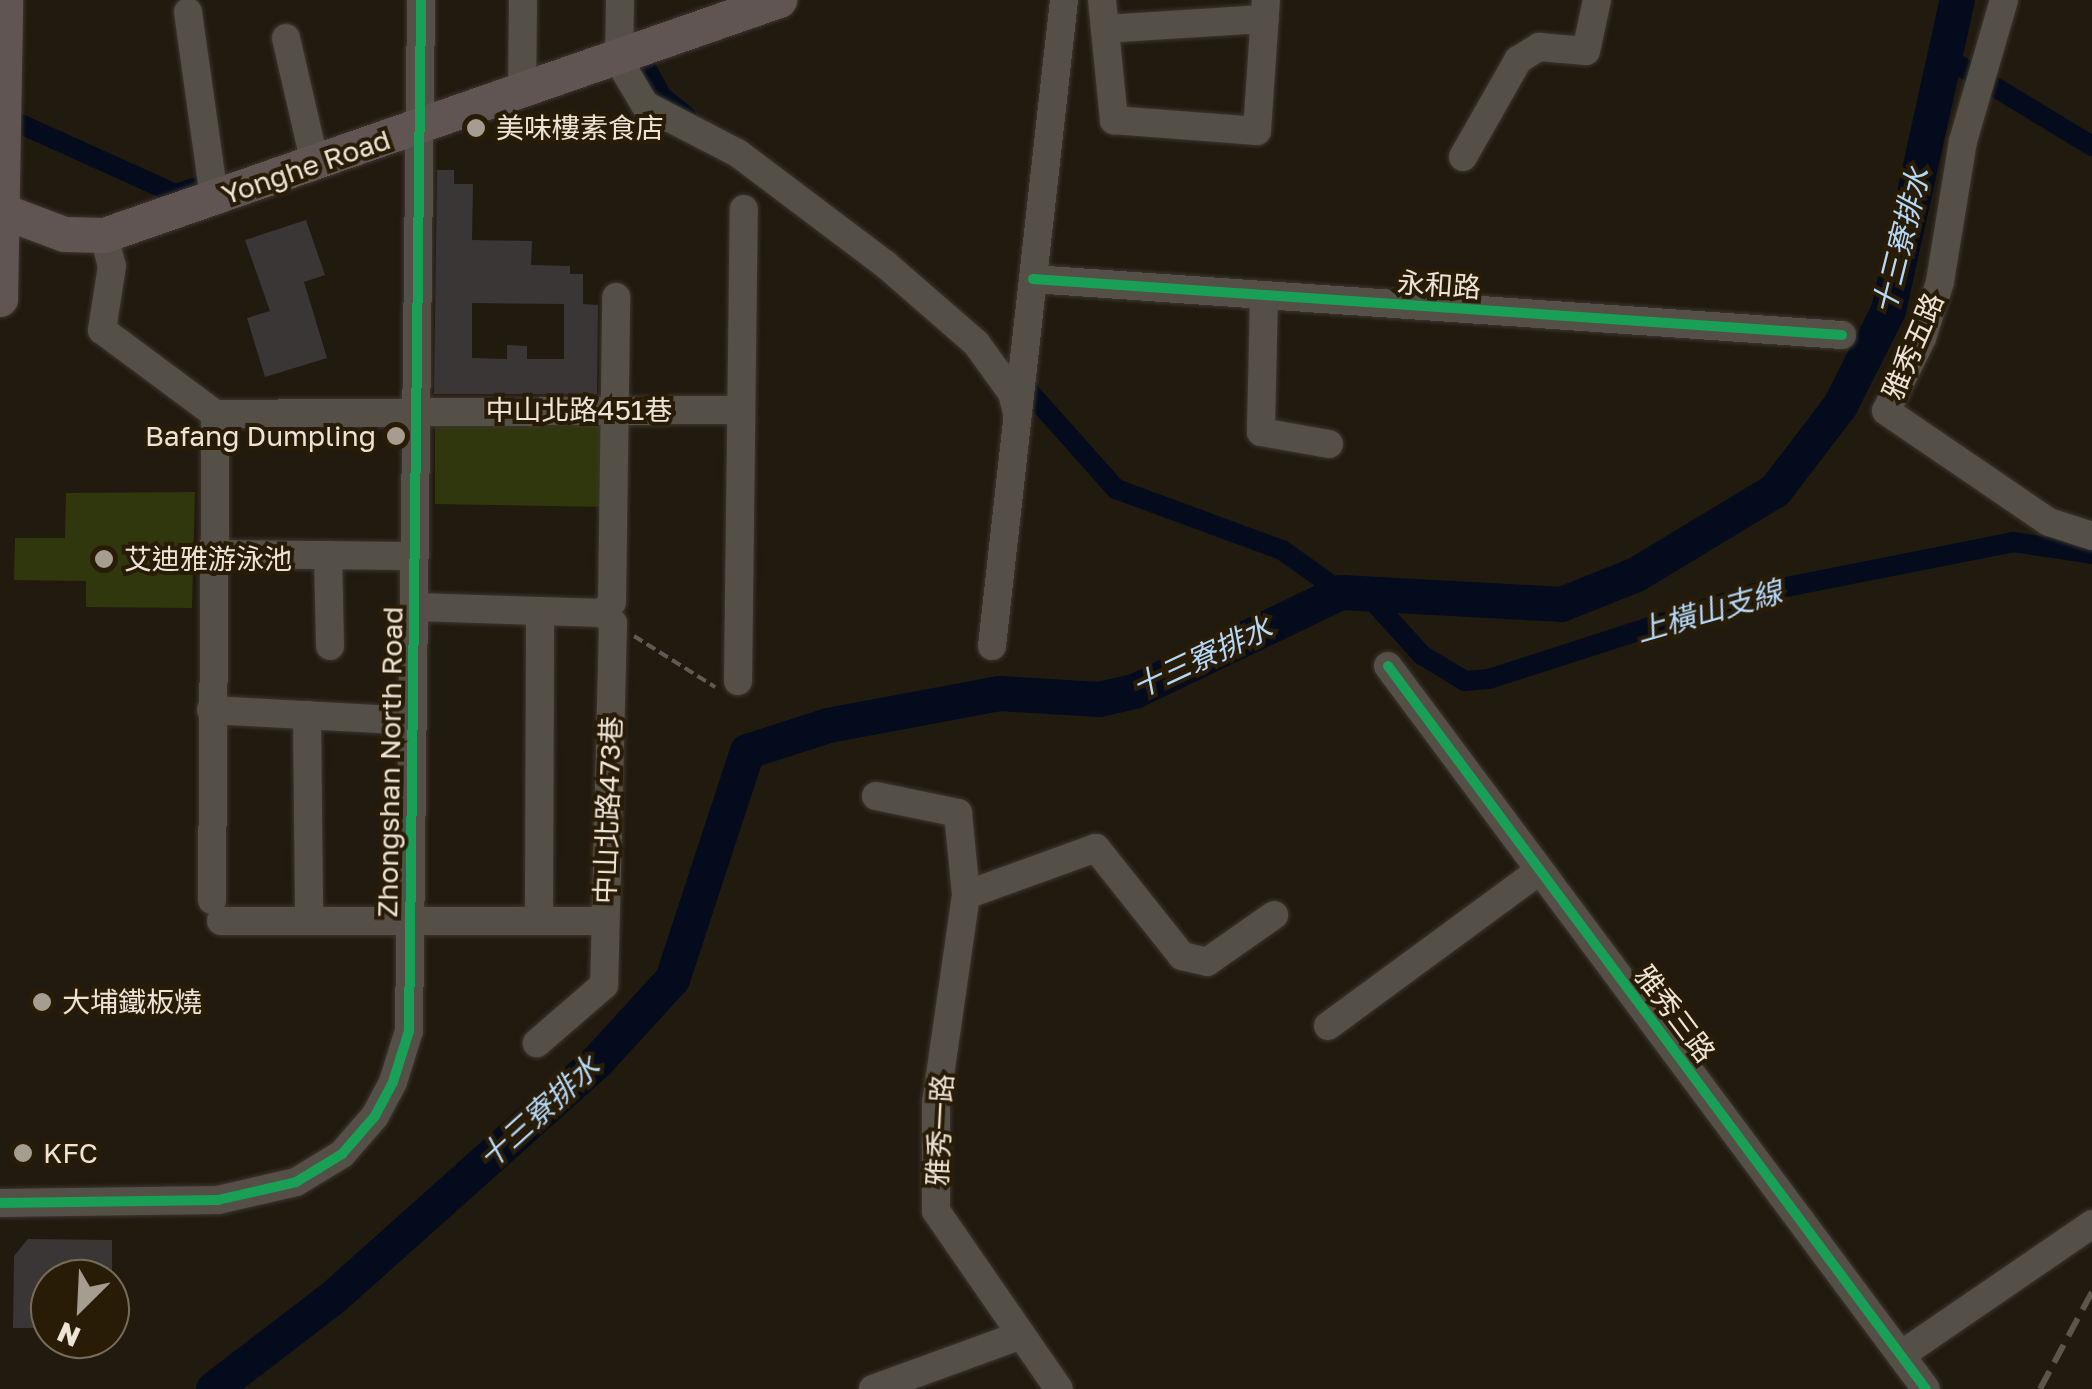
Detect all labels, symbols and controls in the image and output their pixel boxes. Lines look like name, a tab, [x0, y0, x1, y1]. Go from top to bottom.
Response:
place label: 美味樓素食店	[496, 111, 664, 145]
marker: 美味樓素食店	[465, 117, 487, 139]
street label: Yonghe Road	[217, 122, 395, 212]
water label: 十三寮排水	[1865, 164, 1937, 318]
street label: 永和路	[1396, 265, 1482, 305]
street label: 雅秀五路	[1876, 288, 1950, 404]
street label: 中山北路451巷	[486, 393, 672, 427]
place label: Bafang Dumpling	[145, 419, 376, 453]
marker: Bafang Dumpling	[385, 425, 407, 447]
place label: 艾迪雅游泳池	[124, 542, 292, 576]
marker: 艾迪雅游泳池	[93, 548, 115, 570]
water label: 上橫山支線	[1632, 573, 1786, 649]
street label: Zhongshan North Road	[370, 606, 410, 918]
water label: 十三寮排水	[1126, 609, 1278, 705]
street label: 中山北路473巷	[588, 715, 628, 905]
street label: 雅秀三路	[1628, 959, 1722, 1069]
place label: 大埔鐵板燒	[62, 985, 202, 1019]
marker: 大埔鐵板燒	[31, 991, 53, 1013]
water label: 十三寮排水	[471, 1048, 607, 1176]
street label: 雅秀一路	[920, 1073, 960, 1187]
place label: KFC	[43, 1136, 98, 1170]
marker: KFC	[12, 1142, 34, 1164]
north arrow	[30, 1259, 130, 1359]
text: N	[52, 1316, 85, 1354]

